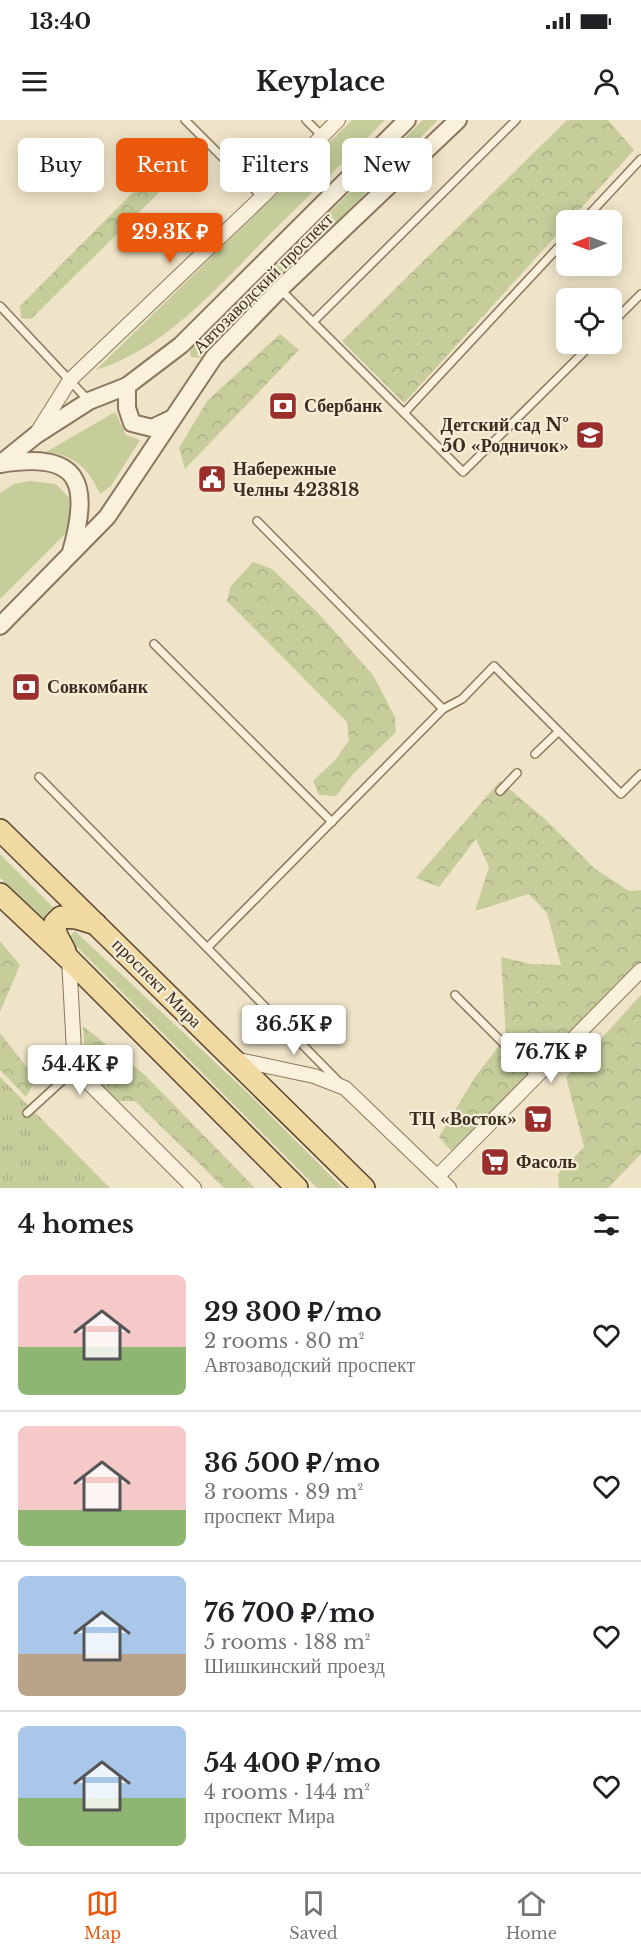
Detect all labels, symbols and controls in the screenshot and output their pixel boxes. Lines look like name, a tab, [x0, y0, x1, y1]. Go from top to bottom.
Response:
text: 13:40	[30, 8, 91, 35]
icon: menu	[18, 65, 51, 98]
text: Keyplace	[256, 65, 385, 98]
icon: person	[590, 65, 623, 98]
chip: Buy	[18, 138, 104, 192]
chip: Rent	[116, 138, 208, 192]
chip: Filters	[220, 138, 330, 192]
chip: New	[342, 138, 432, 192]
street label: Автозаводский проспект	[188, 208, 338, 358]
north arrow	[556, 210, 622, 276]
map controls	[556, 210, 622, 354]
pin: 29.3K ₽	[115, 213, 225, 264]
text: 29.3K ₽	[132, 220, 208, 244]
button: locate	[556, 288, 622, 354]
bank icon: Сбербанк	[267, 390, 299, 422]
place label: Сбербанк	[304, 395, 383, 417]
place label: Детский сад № 50 «Родничок»	[441, 414, 569, 457]
school or university icon: Детский сад № 50 «Родничок»	[574, 419, 606, 451]
place label: Набережные Челны 423818	[233, 458, 359, 501]
public building icon: Набережные Челны 423818	[196, 463, 228, 495]
bank icon: Совкомбанк	[10, 671, 42, 703]
place label: Совкомбанк	[47, 676, 149, 698]
street label: проспект Мира	[108, 934, 206, 1032]
pin: 36.5K ₽	[239, 1005, 349, 1056]
text: 36.5K ₽	[256, 1012, 332, 1036]
pin: 76.7K ₽	[496, 1033, 606, 1084]
text: 76.7K ₽	[515, 1040, 587, 1064]
pin: 54.4K ₽	[25, 1045, 135, 1096]
text: 54.4K ₽	[42, 1052, 118, 1076]
supermarket icon: ТЦ «Восток»	[522, 1103, 554, 1135]
place label: ТЦ «Восток»	[409, 1108, 517, 1130]
supermarket icon: Фасоль	[479, 1146, 511, 1178]
place label: Фасоль	[516, 1151, 577, 1173]
text: 4 homes	[18, 1208, 134, 1240]
icon: filters	[590, 1208, 623, 1241]
text: 29 300 ₽/mo	[204, 1296, 382, 1328]
icon: home	[66, 1299, 138, 1371]
icon: heart	[590, 1319, 623, 1352]
text: 2 rooms · 80 m²	[204, 1329, 365, 1353]
text: Автозаводский проспект	[204, 1353, 415, 1377]
text: 36 500 ₽/mo	[204, 1447, 380, 1479]
icon: home	[66, 1450, 138, 1522]
icon: heart	[590, 1470, 623, 1503]
text: 3 rooms · 89 m²	[204, 1480, 363, 1504]
text: проспект Мира	[204, 1504, 335, 1528]
text: 76 700 ₽/mo	[204, 1597, 375, 1629]
icon: home	[66, 1600, 138, 1672]
icon: heart	[590, 1620, 623, 1653]
text: 5 rooms · 188 m²	[204, 1630, 370, 1654]
text: Шишкинский проезд	[204, 1654, 385, 1678]
text: 54 400 ₽/mo	[204, 1747, 381, 1779]
icon: home	[66, 1750, 138, 1822]
icon: heart	[590, 1770, 623, 1803]
text: 4 rooms · 144 m²	[204, 1780, 370, 1804]
text: проспект Мира	[204, 1804, 335, 1828]
tab: Map	[84, 1887, 121, 1943]
tab: Saved	[289, 1887, 338, 1943]
tab: Home	[506, 1887, 557, 1943]

